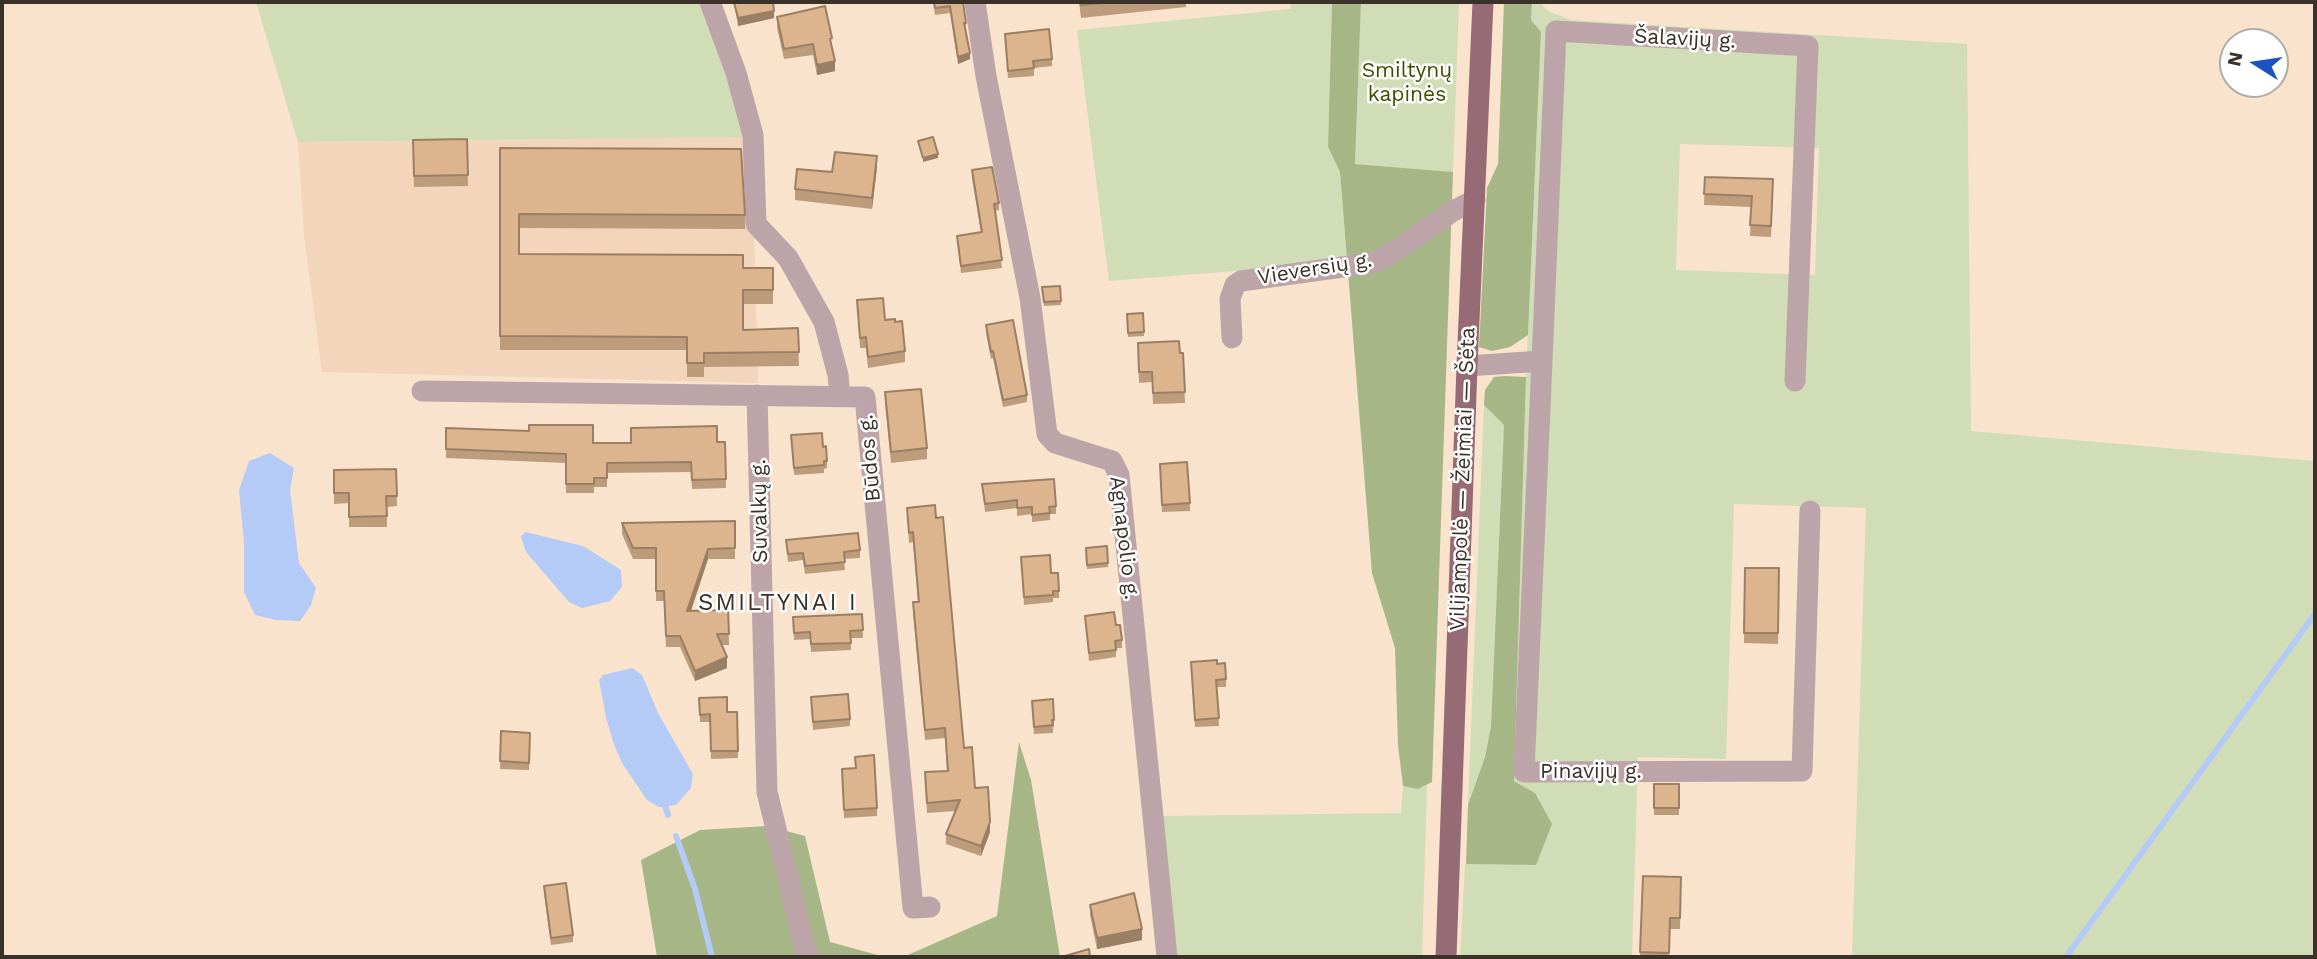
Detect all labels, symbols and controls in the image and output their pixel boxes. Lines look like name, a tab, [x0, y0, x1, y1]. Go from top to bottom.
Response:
street label: Šalavijų g.	[1633, 24, 1737, 54]
north arrow	[2219, 28, 2289, 98]
text: N	[2222, 50, 2248, 68]
park label: Smiltynų kapinės	[1362, 58, 1452, 108]
street label: Vieversių g.	[1256, 248, 1374, 290]
street label: Vilijampolė — Žeimiai — Šėta	[1445, 327, 1481, 631]
street label: Būdos g.	[854, 413, 886, 503]
street label: Suvalkų g.	[746, 459, 774, 563]
street label: Agnapolio g.	[1104, 475, 1144, 601]
district label: SMILTYNAI I	[699, 589, 857, 617]
street label: Pinavijų g.	[1540, 759, 1642, 785]

